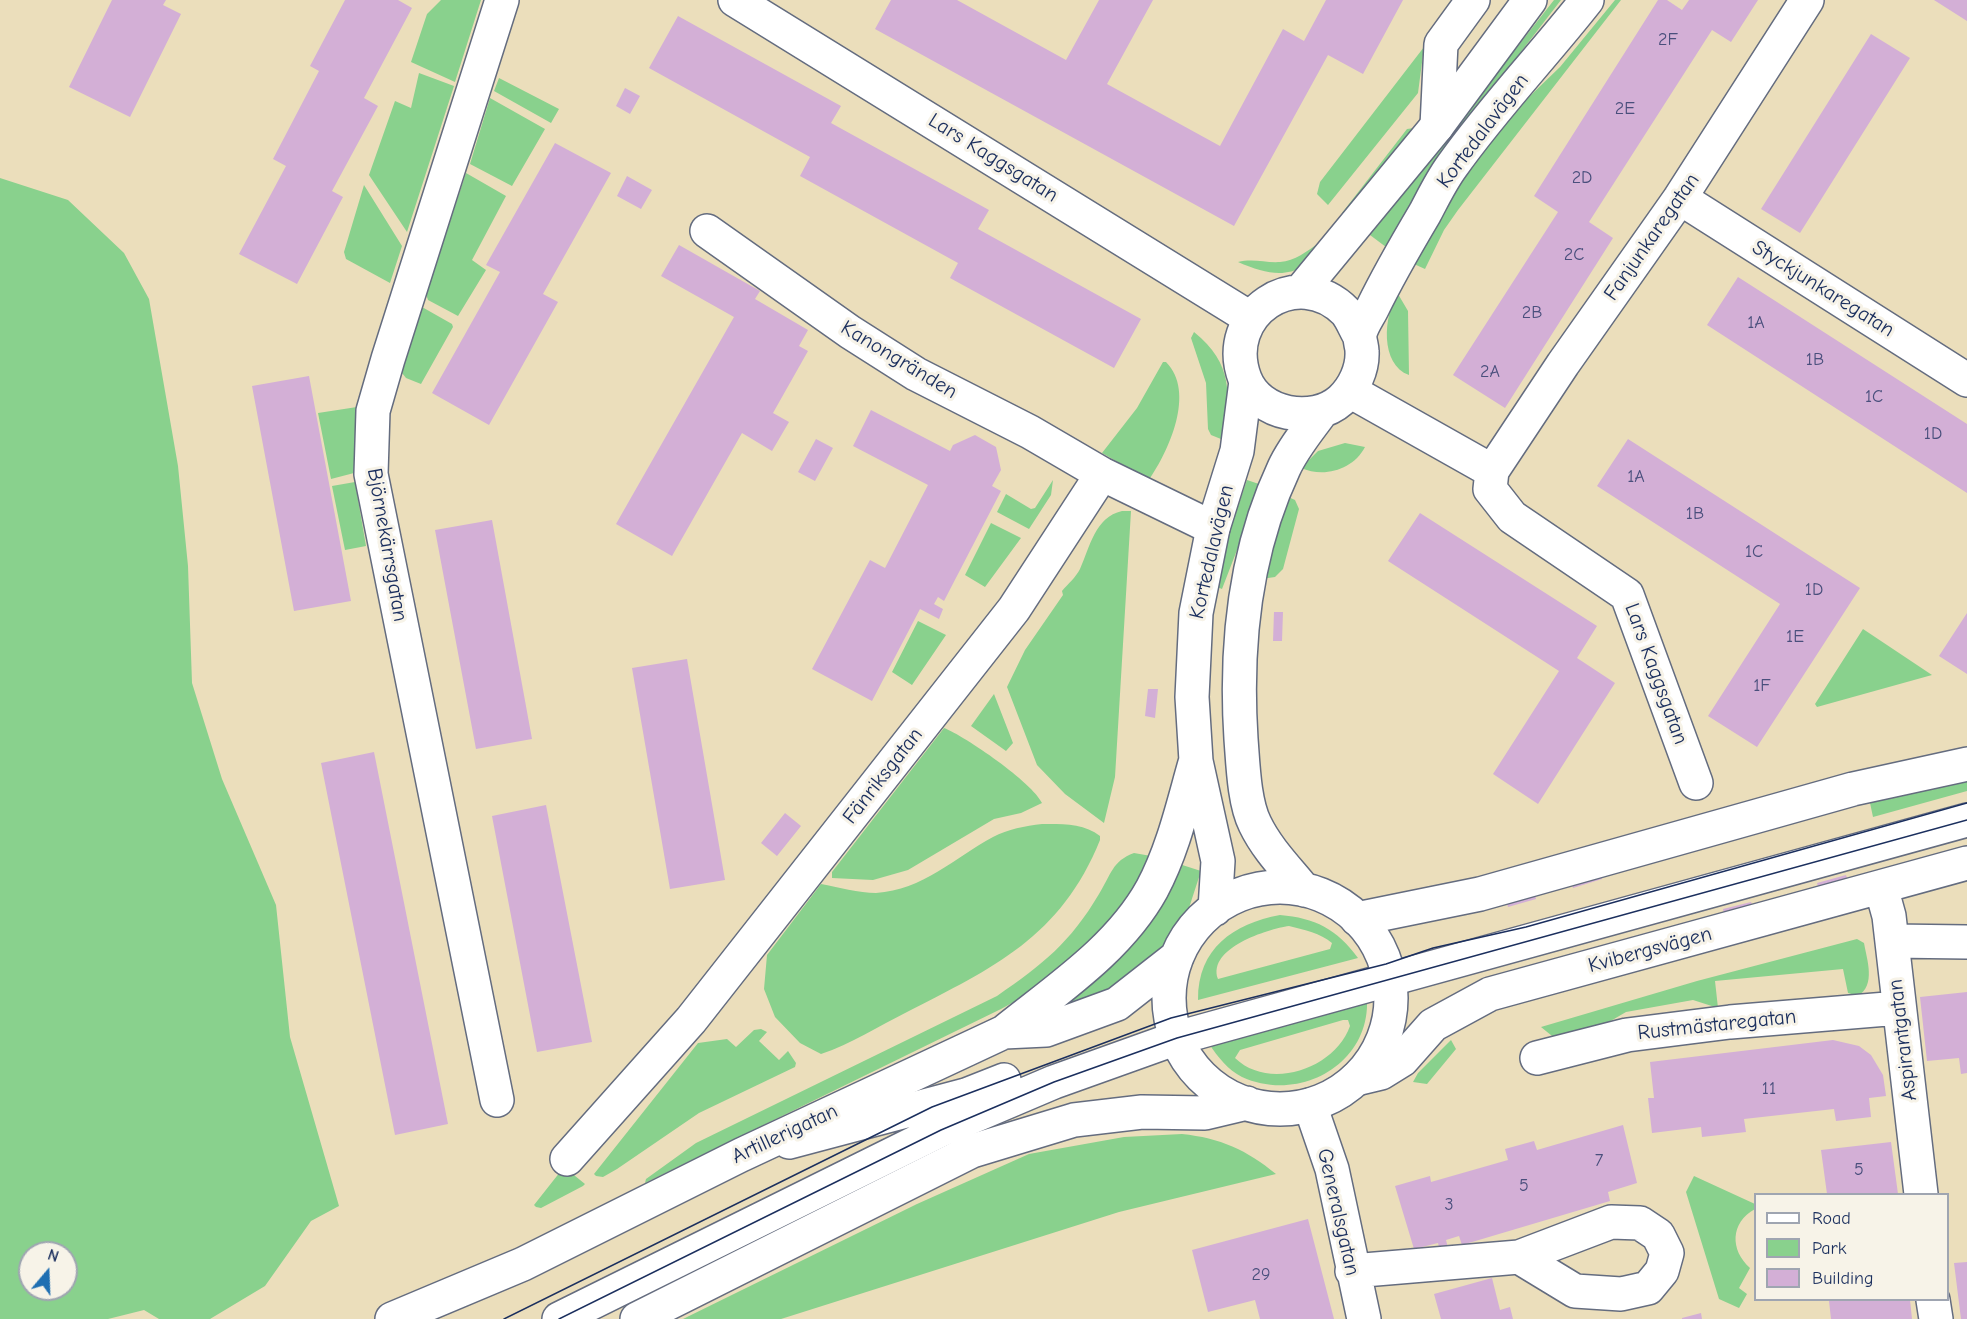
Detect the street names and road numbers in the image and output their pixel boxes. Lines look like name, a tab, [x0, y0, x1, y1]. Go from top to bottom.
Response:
street label: Kortedalavägen	[1432, 69, 1534, 193]
street label: Lars Kaggsgatan	[923, 108, 1063, 208]
street label: Fanjunkaregatan	[1599, 169, 1705, 305]
street label: Styckjunkaregatan	[1747, 235, 1899, 343]
street label: Kanongränden	[836, 315, 962, 405]
street label: Björnekärrsgatan	[361, 466, 413, 624]
street label: Kortedalavägen	[1184, 482, 1240, 622]
street label: Lars Kaggsgatan	[1619, 600, 1693, 748]
street label: Fänriksgatan	[838, 723, 928, 829]
street label: Kvibergsvägen	[1585, 921, 1715, 979]
street label: Aspirantgatan	[1883, 978, 1923, 1102]
street label: Rustmästaregatan	[1636, 1004, 1798, 1046]
street label: Artillerigatan	[728, 1099, 842, 1169]
street label: Generalsgatan	[1311, 1146, 1365, 1278]

